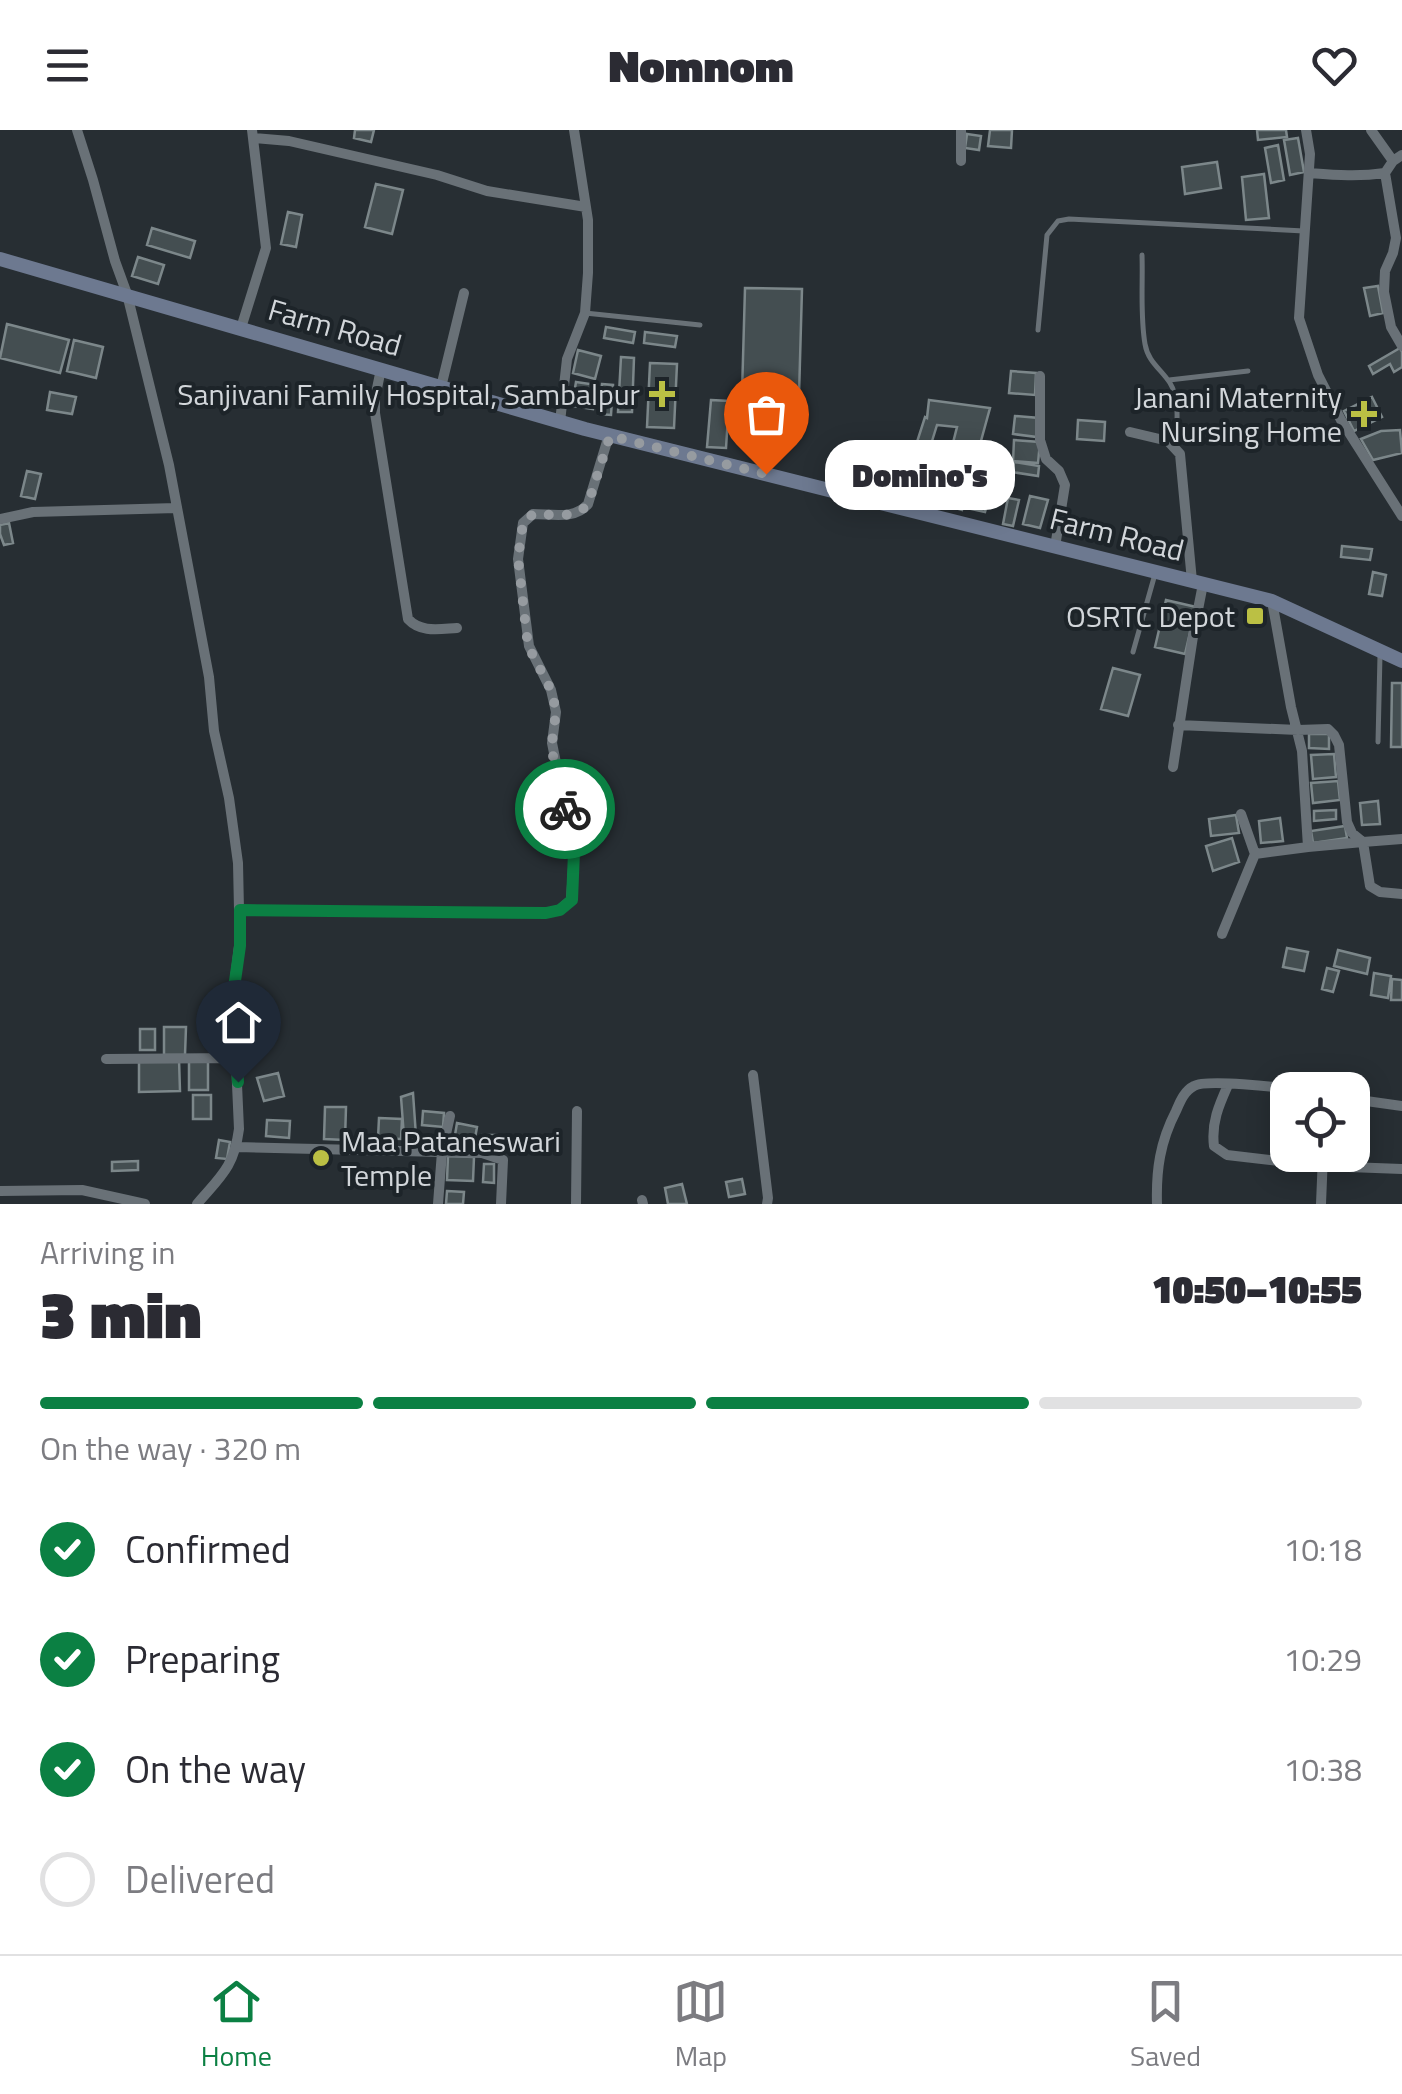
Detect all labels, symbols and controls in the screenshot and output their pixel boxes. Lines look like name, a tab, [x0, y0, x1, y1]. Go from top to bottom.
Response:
text: Nomnom	[608, 31, 794, 99]
icon: menu	[40, 38, 95, 93]
icon: heart	[1307, 38, 1362, 93]
street label: Farm Road	[263, 286, 407, 368]
place label: Sanjivani Family Hospital, Sambalpur	[177, 371, 640, 417]
pin	[724, 372, 809, 475]
place label: Janani Maternity Nursing Home	[1134, 374, 1342, 454]
marker: Sanjivani Family Hospital, Sambalpur	[649, 381, 675, 407]
icon: bag	[739, 387, 794, 442]
marker: Janani Maternity Nursing Home	[1351, 401, 1377, 427]
callout: Domino's	[826, 439, 1016, 509]
text: Domino's	[852, 451, 988, 499]
street label: Farm Road	[1045, 495, 1189, 573]
place label: OSRTC Depot	[1066, 593, 1235, 639]
marker: OSRTC Depot	[1244, 605, 1266, 627]
courier	[515, 759, 615, 859]
icon: bike	[538, 782, 593, 837]
pin	[196, 980, 281, 1083]
icon: home	[211, 995, 266, 1050]
map controls	[1270, 1072, 1370, 1172]
button: locate	[1270, 1072, 1370, 1172]
place label: Maa Pataneswari Temple	[341, 1118, 561, 1198]
marker: Maa Pataneswari Temple	[310, 1147, 332, 1169]
text: Arriving in	[40, 1228, 176, 1276]
text: 10:50–10:55	[1152, 1260, 1362, 1318]
text: 3 min	[40, 1264, 201, 1363]
text: On the way · 320 m	[40, 1424, 301, 1472]
text: Confirmed	[125, 1520, 291, 1578]
icon: check	[40, 1522, 95, 1577]
text: 10:18	[1283, 1525, 1362, 1573]
text: Preparing	[125, 1630, 280, 1688]
icon: check	[40, 1632, 95, 1687]
text: 10:29	[1283, 1635, 1362, 1683]
text: On the way	[125, 1740, 306, 1798]
icon: check	[40, 1742, 95, 1797]
text: 10:38	[1283, 1745, 1362, 1793]
text: Delivered	[125, 1850, 275, 1908]
tab: Home	[201, 1974, 272, 2077]
tab: Map	[673, 1974, 728, 2077]
tab: Saved	[1130, 1974, 1201, 2077]

